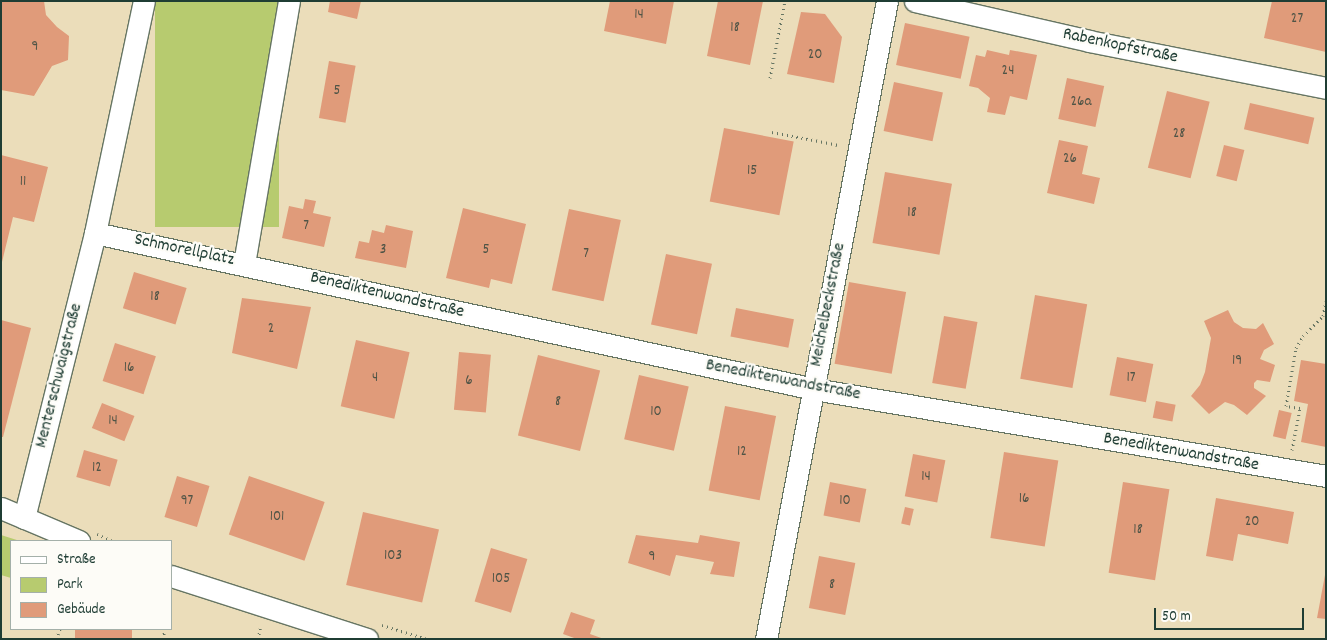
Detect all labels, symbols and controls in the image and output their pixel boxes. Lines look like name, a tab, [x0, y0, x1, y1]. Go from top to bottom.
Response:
house number: 14	[634, 7, 644, 25]
house number: 27	[1291, 11, 1303, 29]
house number: 18	[730, 20, 740, 38]
street label: Rabenkopfstraße	[1060, 24, 1180, 70]
house number: 9	[32, 39, 38, 57]
house number: 20	[808, 47, 822, 65]
house number: 24	[1002, 63, 1014, 81]
house number: 5	[334, 83, 340, 101]
house number: 26a	[1071, 94, 1091, 112]
house number: 28	[1173, 126, 1185, 144]
house number: 26	[1063, 151, 1077, 169]
house number: 15	[747, 163, 757, 181]
house number: 11	[20, 174, 26, 192]
house number: 18	[907, 205, 917, 223]
house number: 7	[303, 218, 309, 236]
street label: Schmorellplatz	[132, 230, 236, 272]
street label: Meichelbeckstraße	[806, 241, 852, 369]
house number: 3	[380, 242, 386, 260]
house number: 5	[483, 242, 489, 260]
house number: 7	[583, 246, 589, 264]
street label: Benediktenwandstraße	[308, 268, 466, 324]
house number: 18	[150, 289, 160, 307]
street label: Menterschwaigstraße	[32, 302, 88, 450]
house number: 2	[268, 321, 274, 339]
house number: 19	[1232, 353, 1242, 371]
street label: Benediktenwandstraße	[704, 355, 862, 407]
house number: 16	[124, 360, 134, 378]
house number: 4	[372, 370, 378, 388]
house number: 17	[1126, 370, 1136, 388]
house number: 6	[465, 373, 473, 391]
house number: 8	[555, 394, 561, 412]
house number: 10	[650, 404, 662, 422]
house number: 14	[108, 413, 118, 431]
street label: Benediktenwandstraße	[1102, 429, 1260, 477]
house number: 12	[737, 444, 747, 462]
house number: 12	[92, 460, 102, 478]
house number: 14	[921, 469, 931, 487]
house number: 16	[1019, 491, 1029, 509]
house number: 97	[181, 493, 193, 511]
house number: 10	[839, 493, 851, 511]
house number: 101	[270, 509, 284, 527]
house number: 20	[1245, 514, 1259, 532]
house number: 18	[1133, 522, 1143, 540]
legend	[10, 540, 172, 630]
house number: 103	[384, 548, 402, 566]
text: Straße	[57, 549, 95, 571]
house number: 9	[649, 549, 655, 567]
house number: 105	[492, 571, 510, 589]
text: Park	[57, 574, 83, 596]
house number: 8	[829, 577, 835, 595]
scale bar	[1157, 598, 1307, 630]
text: Gebäude	[57, 599, 105, 621]
text: 50 m	[1162, 606, 1191, 628]

